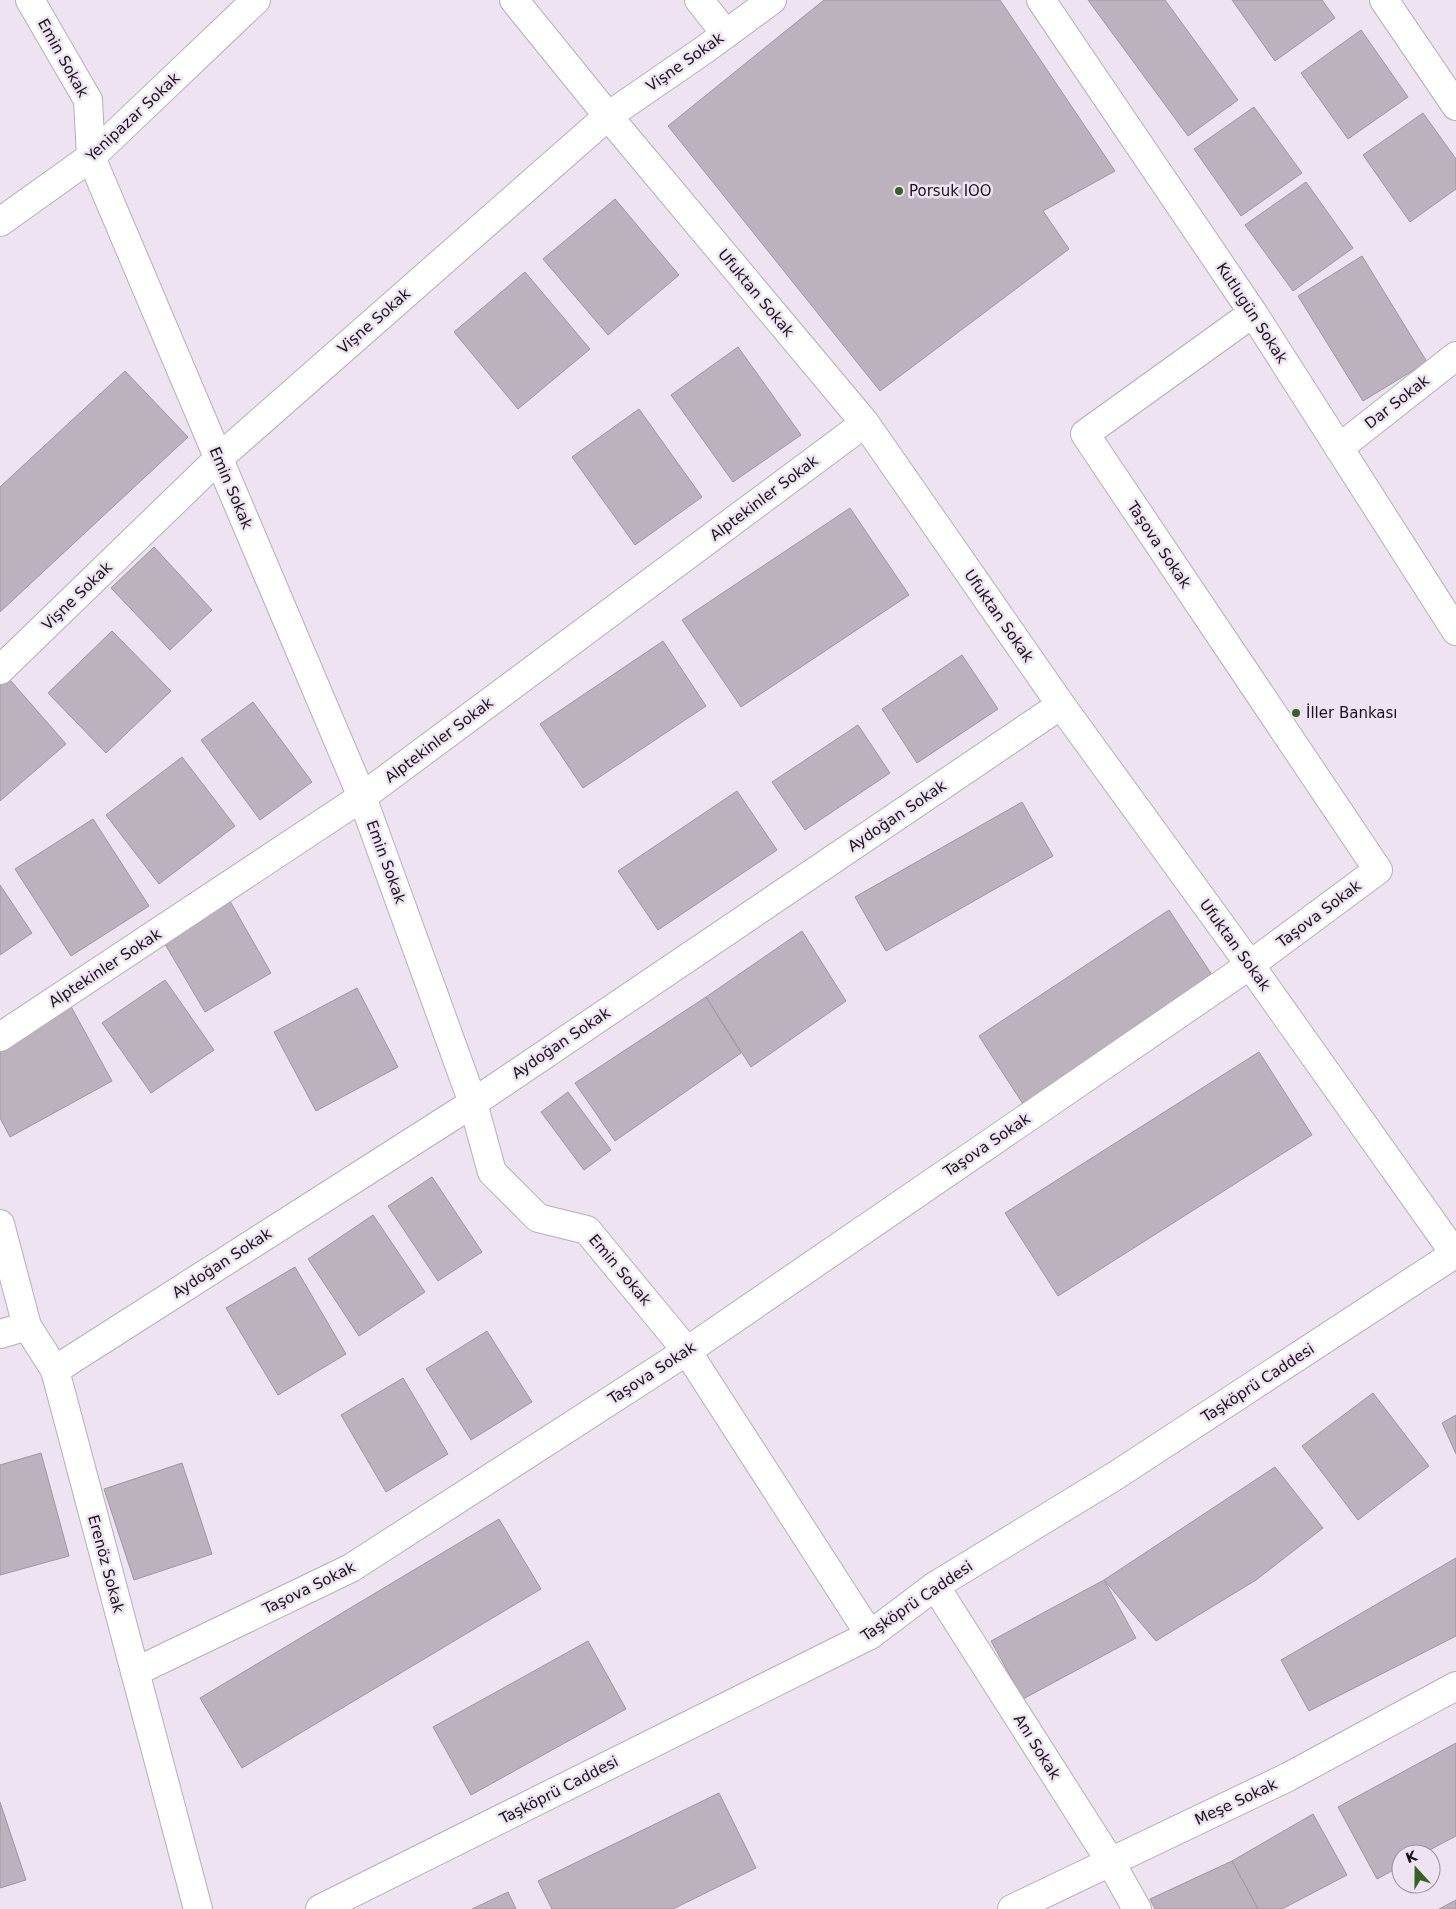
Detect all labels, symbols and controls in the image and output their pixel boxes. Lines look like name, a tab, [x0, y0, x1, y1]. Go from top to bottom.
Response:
street label: Emin Sokak	[34, 15, 92, 101]
street label: Vişne Sokak	[643, 29, 727, 95]
street label: Yenipazar Sokak	[82, 69, 184, 166]
place label: Porsuk IOO	[909, 182, 992, 200]
marker: Porsuk IOO	[893, 185, 905, 197]
street label: Ufuktan Sokak	[714, 246, 798, 341]
street label: Kutlugün Sokak	[1213, 259, 1291, 367]
street label: Vişne Sokak	[334, 284, 414, 357]
street label: Dar Sokak	[1361, 371, 1433, 433]
street label: Emin Sokak	[206, 444, 257, 532]
street label: Alptekinler Sokak	[706, 451, 822, 545]
street label: Taşova Sokak	[1123, 497, 1195, 592]
street label: Vişne Sokak	[38, 558, 116, 634]
street label: Ufuktan Sokak	[960, 566, 1038, 666]
street label: Alptekinler Sokak	[381, 693, 497, 787]
place label: İller Bankası	[1306, 703, 1398, 722]
marker: İller Bankası	[1290, 707, 1302, 719]
street label: Aydoğan Sokak	[844, 776, 950, 856]
street label: Emin Sokak	[363, 818, 410, 906]
street label: Taşova Sokak	[1273, 876, 1365, 952]
street label: Ufuktan Sokak	[1196, 896, 1274, 995]
street label: Alptekinler Sokak	[45, 925, 165, 1011]
street label: Aydoğan Sokak	[508, 1003, 614, 1083]
street label: Taşova Sokak	[939, 1109, 1034, 1181]
street label: Aydoğan Sokak	[169, 1224, 275, 1302]
street label: Emin Sokak	[585, 1231, 655, 1310]
street label: Taşova Sokak	[604, 1338, 699, 1409]
street label: Taşköprü Caddesi	[1197, 1340, 1318, 1427]
street label: Erenöz Sokak	[84, 1513, 128, 1615]
street label: Taşköprü Caddesi	[857, 1557, 976, 1646]
street label: Taşova Sokak	[259, 1558, 358, 1619]
street label: Anı Sokak	[1010, 1711, 1064, 1783]
street label: Taşköprü Caddesi	[496, 1752, 621, 1828]
street label: Meşe Sokak	[1192, 1775, 1280, 1829]
north arrow	[1391, 1844, 1441, 1894]
text: K	[1403, 1847, 1420, 1866]

